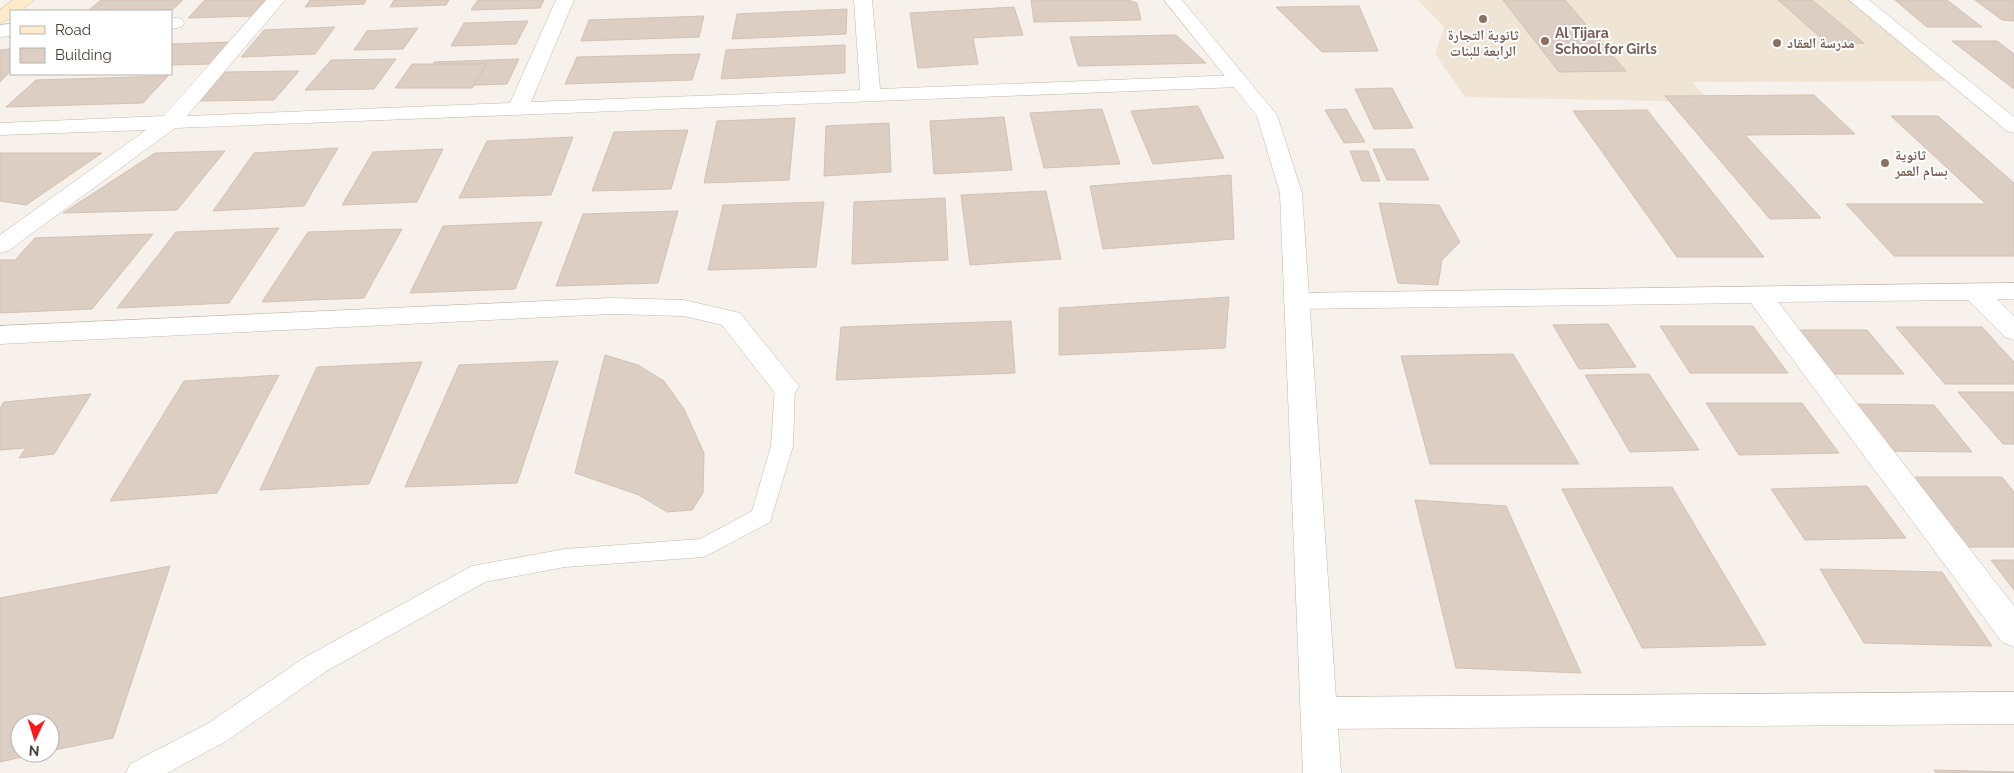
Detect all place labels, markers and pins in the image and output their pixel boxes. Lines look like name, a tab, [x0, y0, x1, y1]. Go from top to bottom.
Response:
marker: ثانوية التجارة الرابعة للبنات	[1477, 13, 1489, 25]
place label: Al Tijara School for Girls	[1555, 25, 1657, 57]
place label: ثانوية التجارة الرابعة للبنات	[1448, 27, 1519, 60]
marker: Al Tijara School for Girls	[1539, 35, 1551, 47]
place label: مدرسة العقاد	[1787, 35, 1855, 51]
marker: مدرسة العقاد	[1771, 37, 1783, 49]
place label: ثانوية بسام العمر	[1894, 147, 1948, 181]
marker: ثانوية بسام العمر	[1879, 157, 1891, 169]

